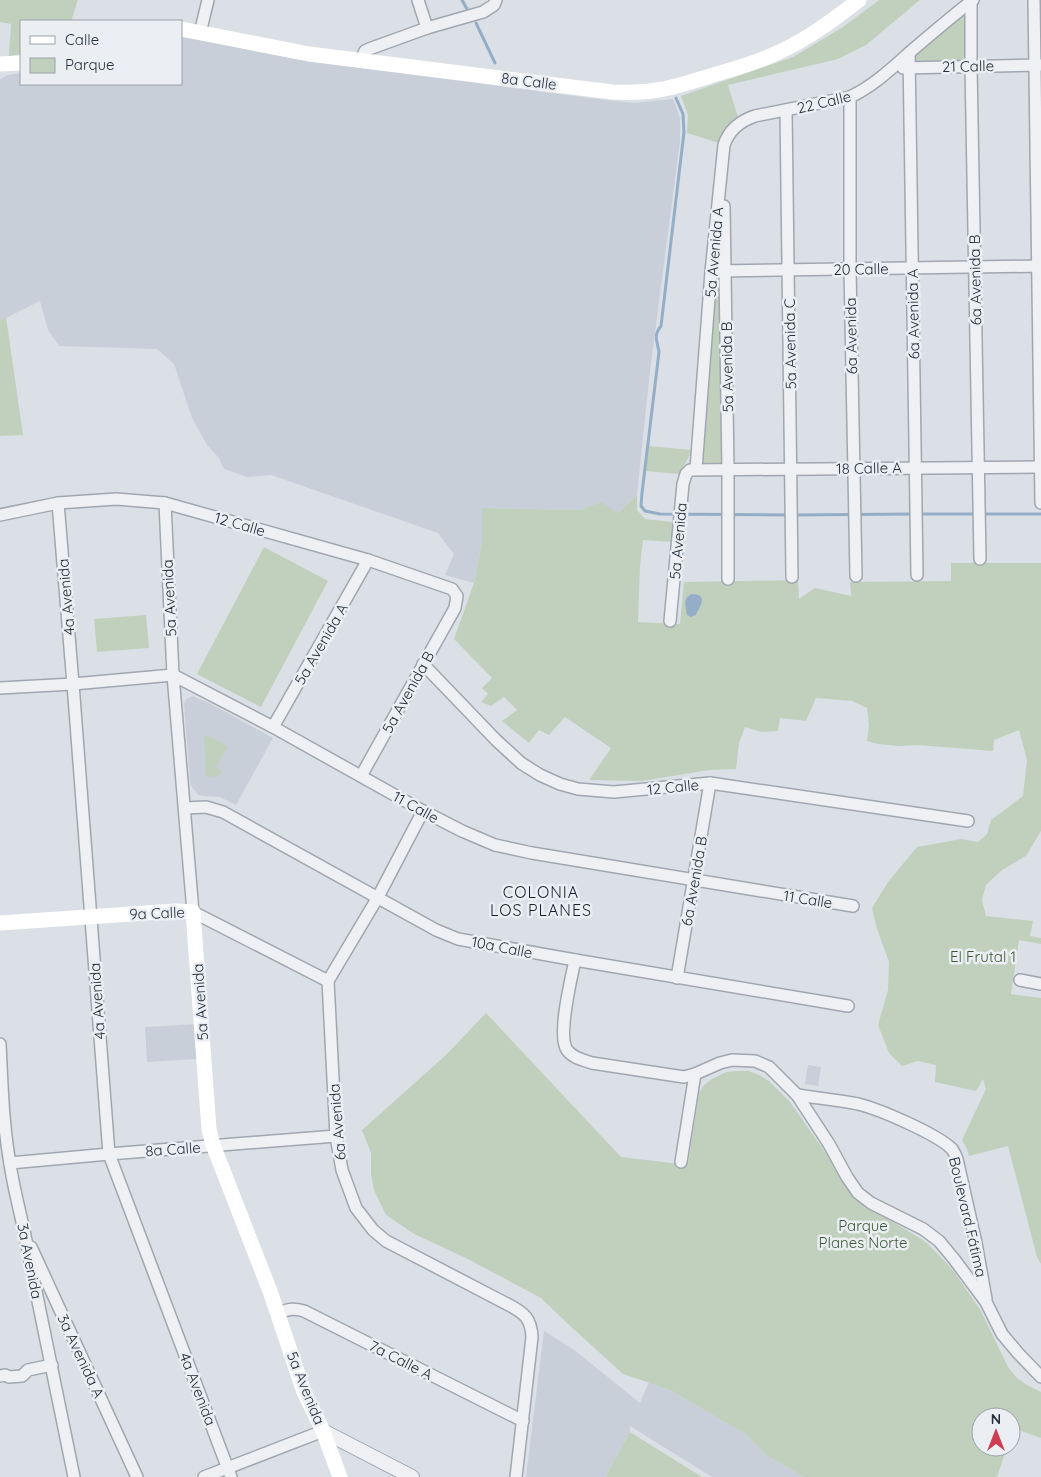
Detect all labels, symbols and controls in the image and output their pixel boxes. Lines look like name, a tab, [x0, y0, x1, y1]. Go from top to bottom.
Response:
legend	[20, 20, 182, 85]
text: Calle	[65, 30, 99, 49]
text: Parque	[65, 55, 115, 74]
street label: 21 Calle	[942, 56, 994, 76]
street label: 8a Calle	[500, 68, 558, 94]
street label: 22 Calle	[795, 87, 853, 117]
street label: 5a Avenida A	[701, 206, 727, 298]
street label: 6a Avenida B	[965, 234, 985, 326]
street label: 20 Calle	[833, 259, 889, 279]
street label: 6a Avenida A	[903, 268, 923, 360]
street label: 6a Avenida	[841, 297, 861, 375]
street label: 5a Avenida C	[780, 298, 800, 390]
street label: 5a Avenida B	[717, 321, 737, 413]
street label: 18 Calle A	[836, 458, 902, 478]
street label: 5a Avenida	[665, 502, 691, 580]
street label: 12 Calle	[212, 508, 268, 540]
street label: 4a Avenida	[53, 558, 79, 636]
street label: 5a Avenida	[157, 559, 181, 637]
street label: 5a Avenida A	[290, 600, 352, 688]
street label: 5a Avenida B	[378, 647, 438, 736]
street label: 12 Calle	[646, 775, 700, 799]
street label: 11 Calle	[390, 787, 442, 827]
street label: 6a Avenida B	[677, 834, 711, 927]
district label: COLONIA LOS PLANES	[490, 882, 592, 920]
street label: 11 Calle	[782, 886, 834, 912]
street label: 9a Calle	[129, 903, 185, 923]
street label: 10a Calle	[470, 932, 534, 962]
park label: El Frutal 1	[950, 947, 1016, 966]
street label: 4a Avenida	[85, 962, 109, 1040]
street label: 5a Avenida	[188, 963, 212, 1041]
street label: 6a Avenida	[324, 1083, 350, 1161]
street label: 8a Calle	[145, 1138, 201, 1160]
street label: Boulevard Fátima	[945, 1155, 991, 1279]
park label: Parque Planes Norte	[819, 1216, 908, 1252]
street label: 3a Avenida	[13, 1222, 47, 1300]
street label: 3a Avenida A	[53, 1311, 109, 1401]
street label: 7a Calle A	[366, 1336, 436, 1384]
street label: 5a Avenida	[283, 1349, 329, 1427]
street label: 4a Avenida	[175, 1350, 221, 1428]
north arrow	[971, 1407, 1021, 1457]
text: N	[991, 1410, 1001, 1428]

